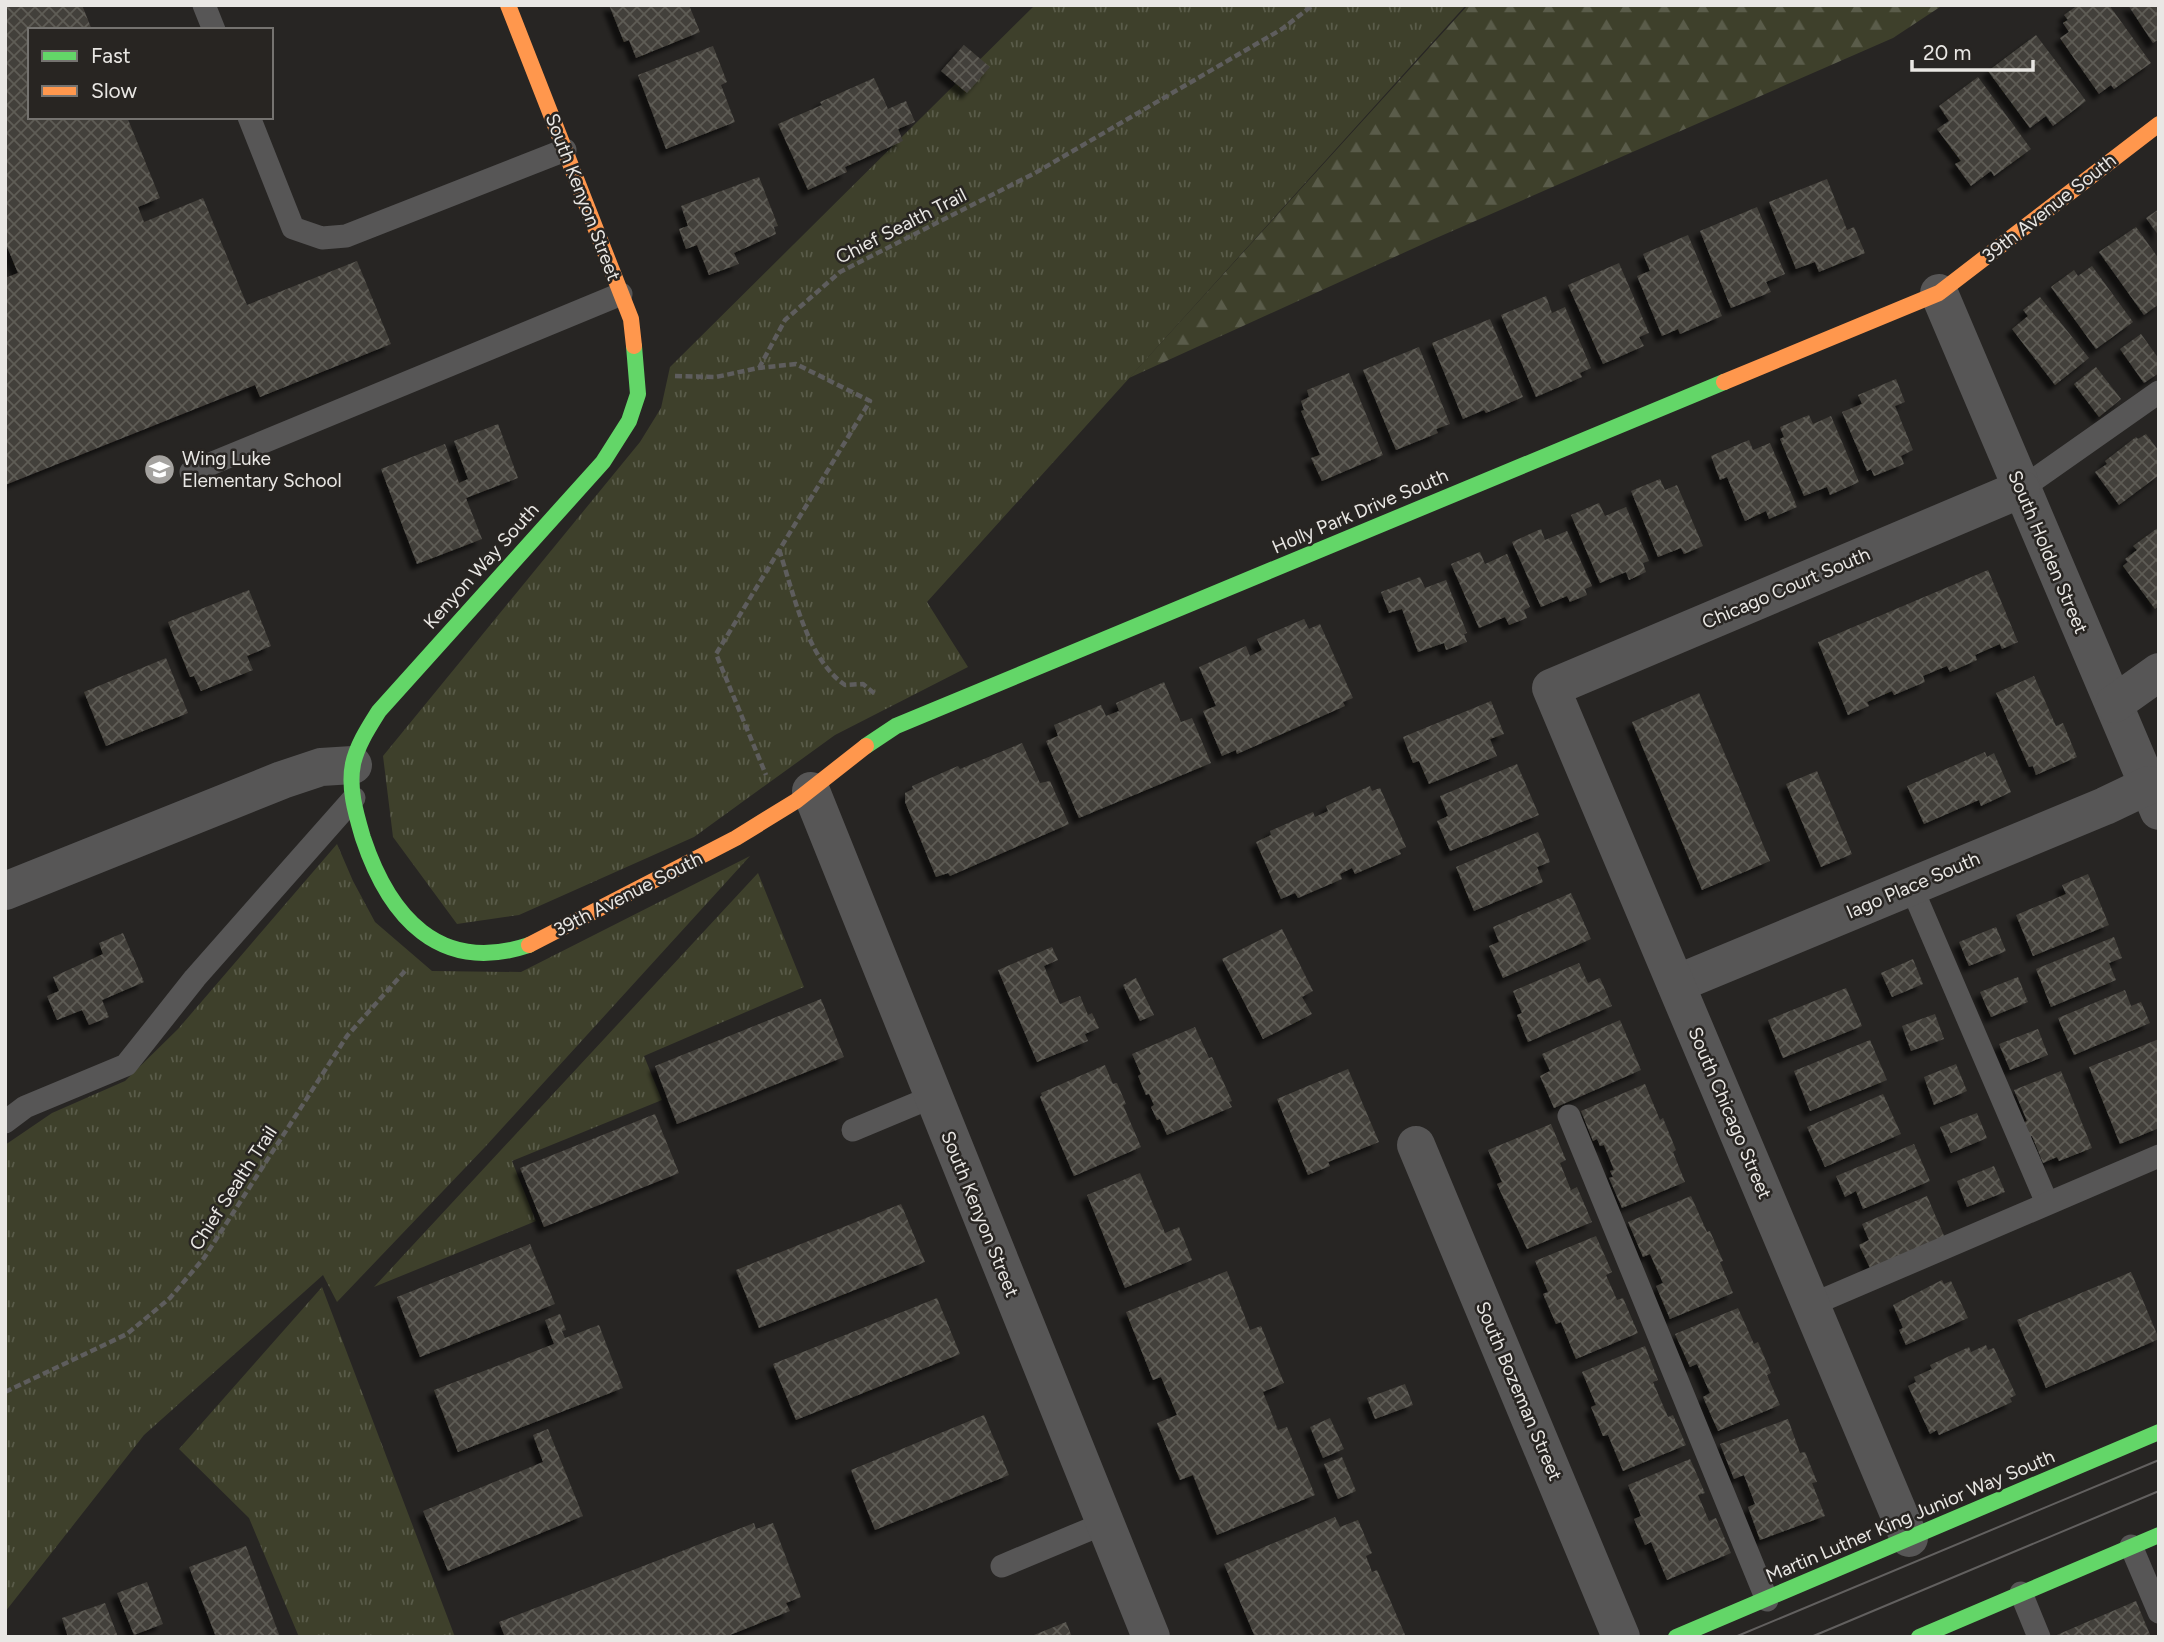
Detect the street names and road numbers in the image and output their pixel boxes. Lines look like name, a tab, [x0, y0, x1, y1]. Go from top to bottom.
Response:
street label: South Kenyon Street	[540, 110, 626, 284]
street label: 39th Avenue South	[1977, 149, 2121, 267]
street label: Chief Sealth Trail	[832, 183, 970, 269]
street label: Holly Park Drive South	[1269, 464, 1451, 558]
street label: South Holden Street	[2003, 467, 2093, 637]
street label: Kenyon Way South	[419, 498, 543, 634]
street label: Chicago Court South	[1699, 542, 1873, 634]
street label: Iago Place South	[1843, 846, 1983, 924]
street label: 39th Avenue South	[550, 847, 706, 941]
street label: South Chicago Street	[1683, 1024, 1777, 1202]
street label: Chief Sealth Trail	[184, 1122, 282, 1254]
street label: South Kenyon Street	[936, 1127, 1024, 1301]
street label: South Bozeman Street	[1471, 1298, 1567, 1484]
street label: Martin Luther King Junior Way South	[1762, 1445, 2058, 1587]

